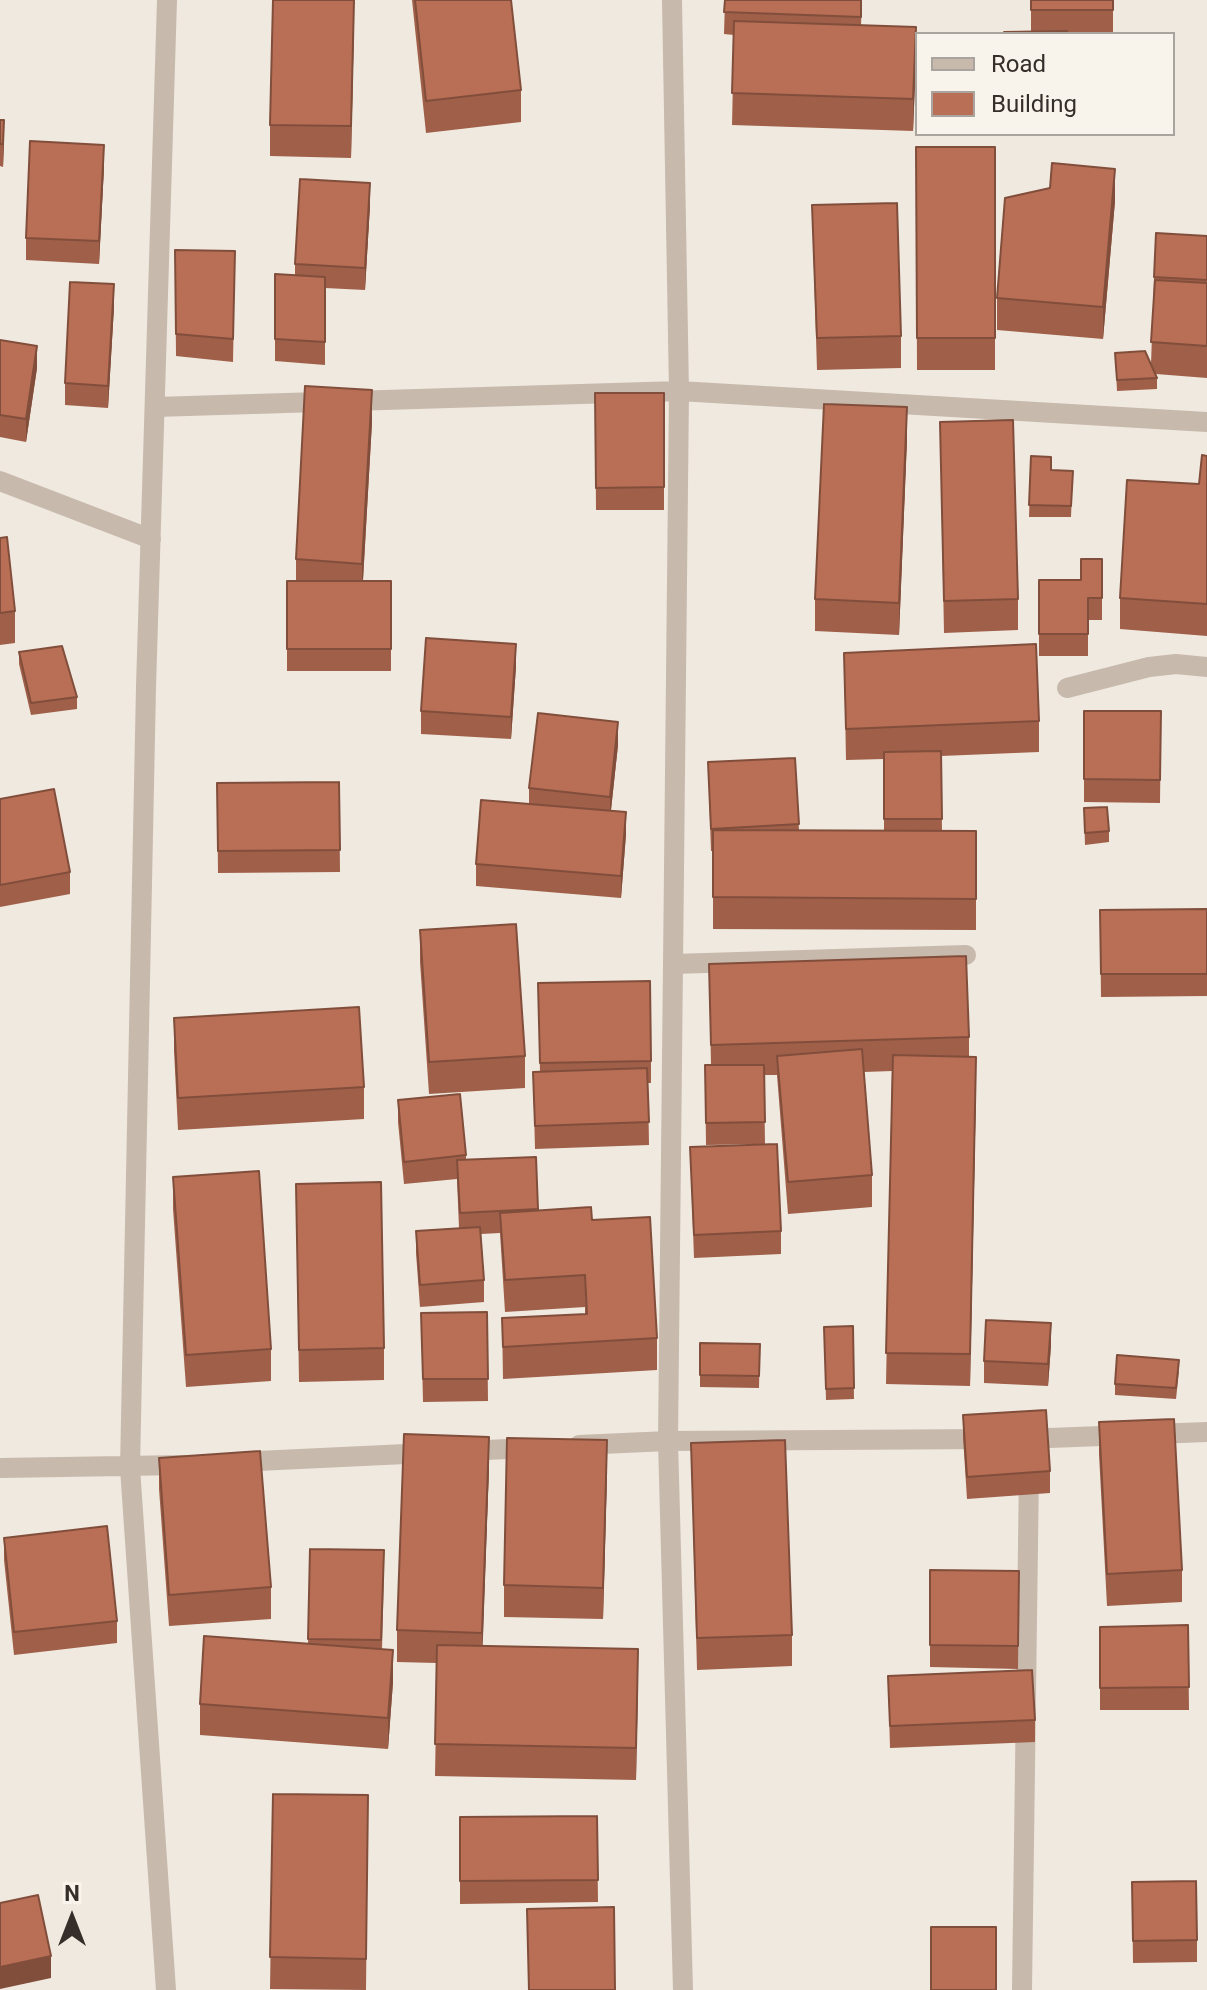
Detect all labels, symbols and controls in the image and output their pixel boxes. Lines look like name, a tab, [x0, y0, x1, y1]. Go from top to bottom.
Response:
legend	[915, 32, 1175, 136]
text: Road	[991, 50, 1046, 78]
text: Building	[991, 90, 1077, 118]
north arrow	[32, 1878, 112, 1958]
text: N	[64, 1881, 80, 1906]

